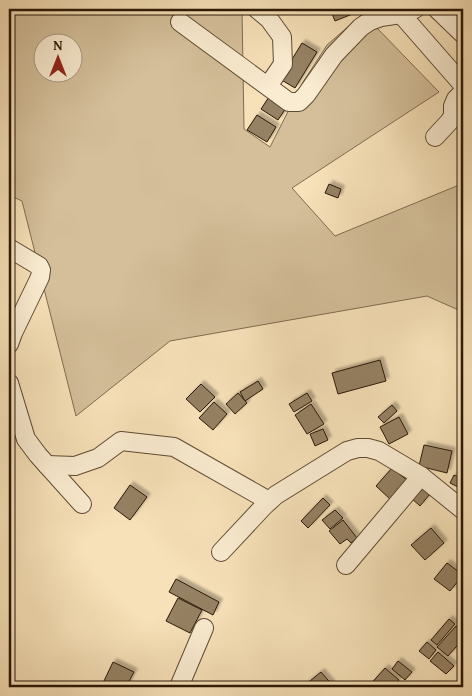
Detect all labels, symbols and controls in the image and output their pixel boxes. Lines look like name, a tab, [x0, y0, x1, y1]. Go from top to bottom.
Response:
north arrow	[32, 32, 82, 82]
text: N	[53, 35, 63, 55]

